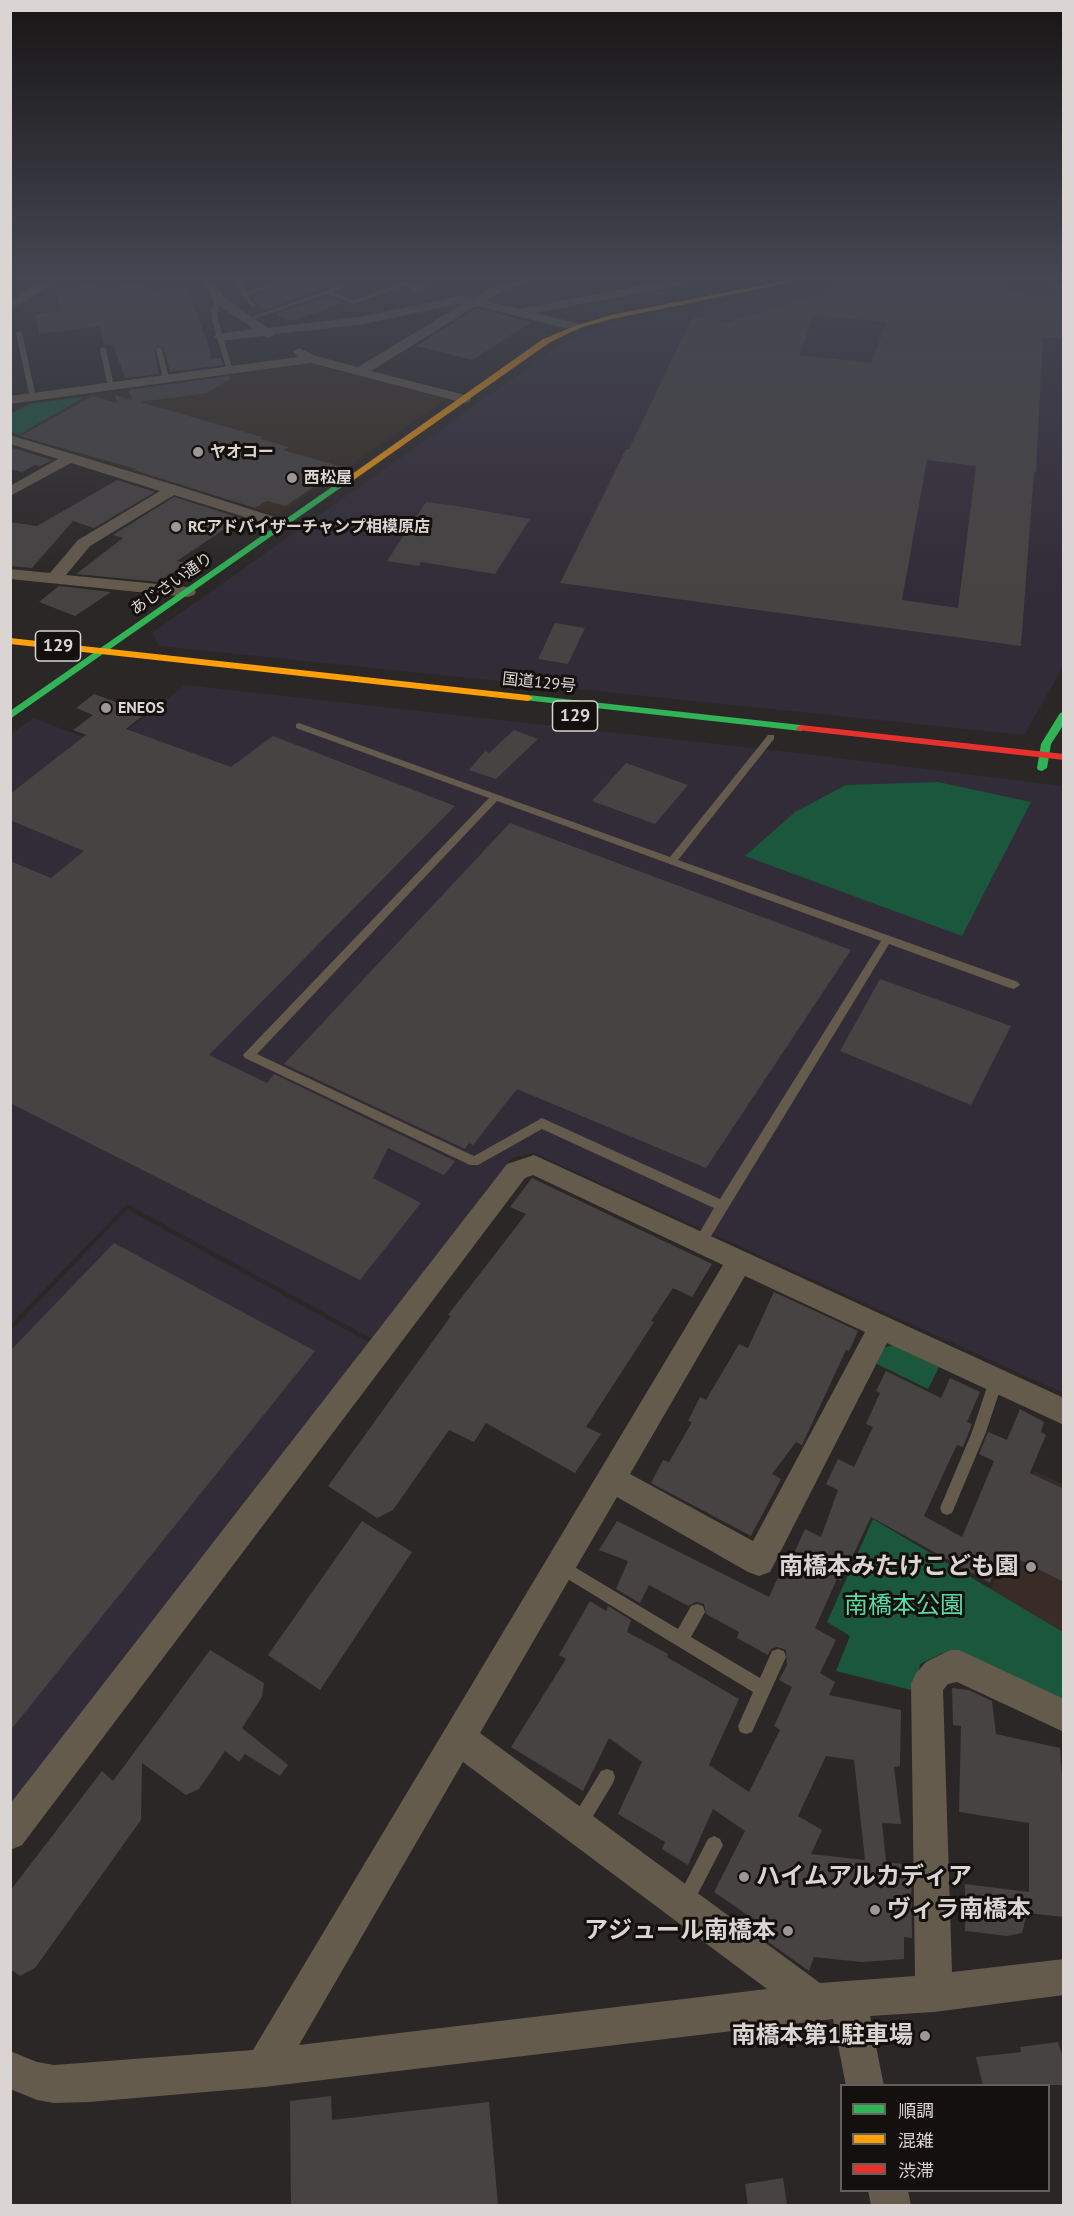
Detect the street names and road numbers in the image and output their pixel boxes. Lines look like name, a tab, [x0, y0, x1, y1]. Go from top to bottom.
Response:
street label: あじさい通り	[127, 549, 217, 619]
road number: 129	[36, 631, 80, 661]
street label: 国道129号	[501, 670, 577, 696]
road number: 129	[552, 701, 598, 731]

